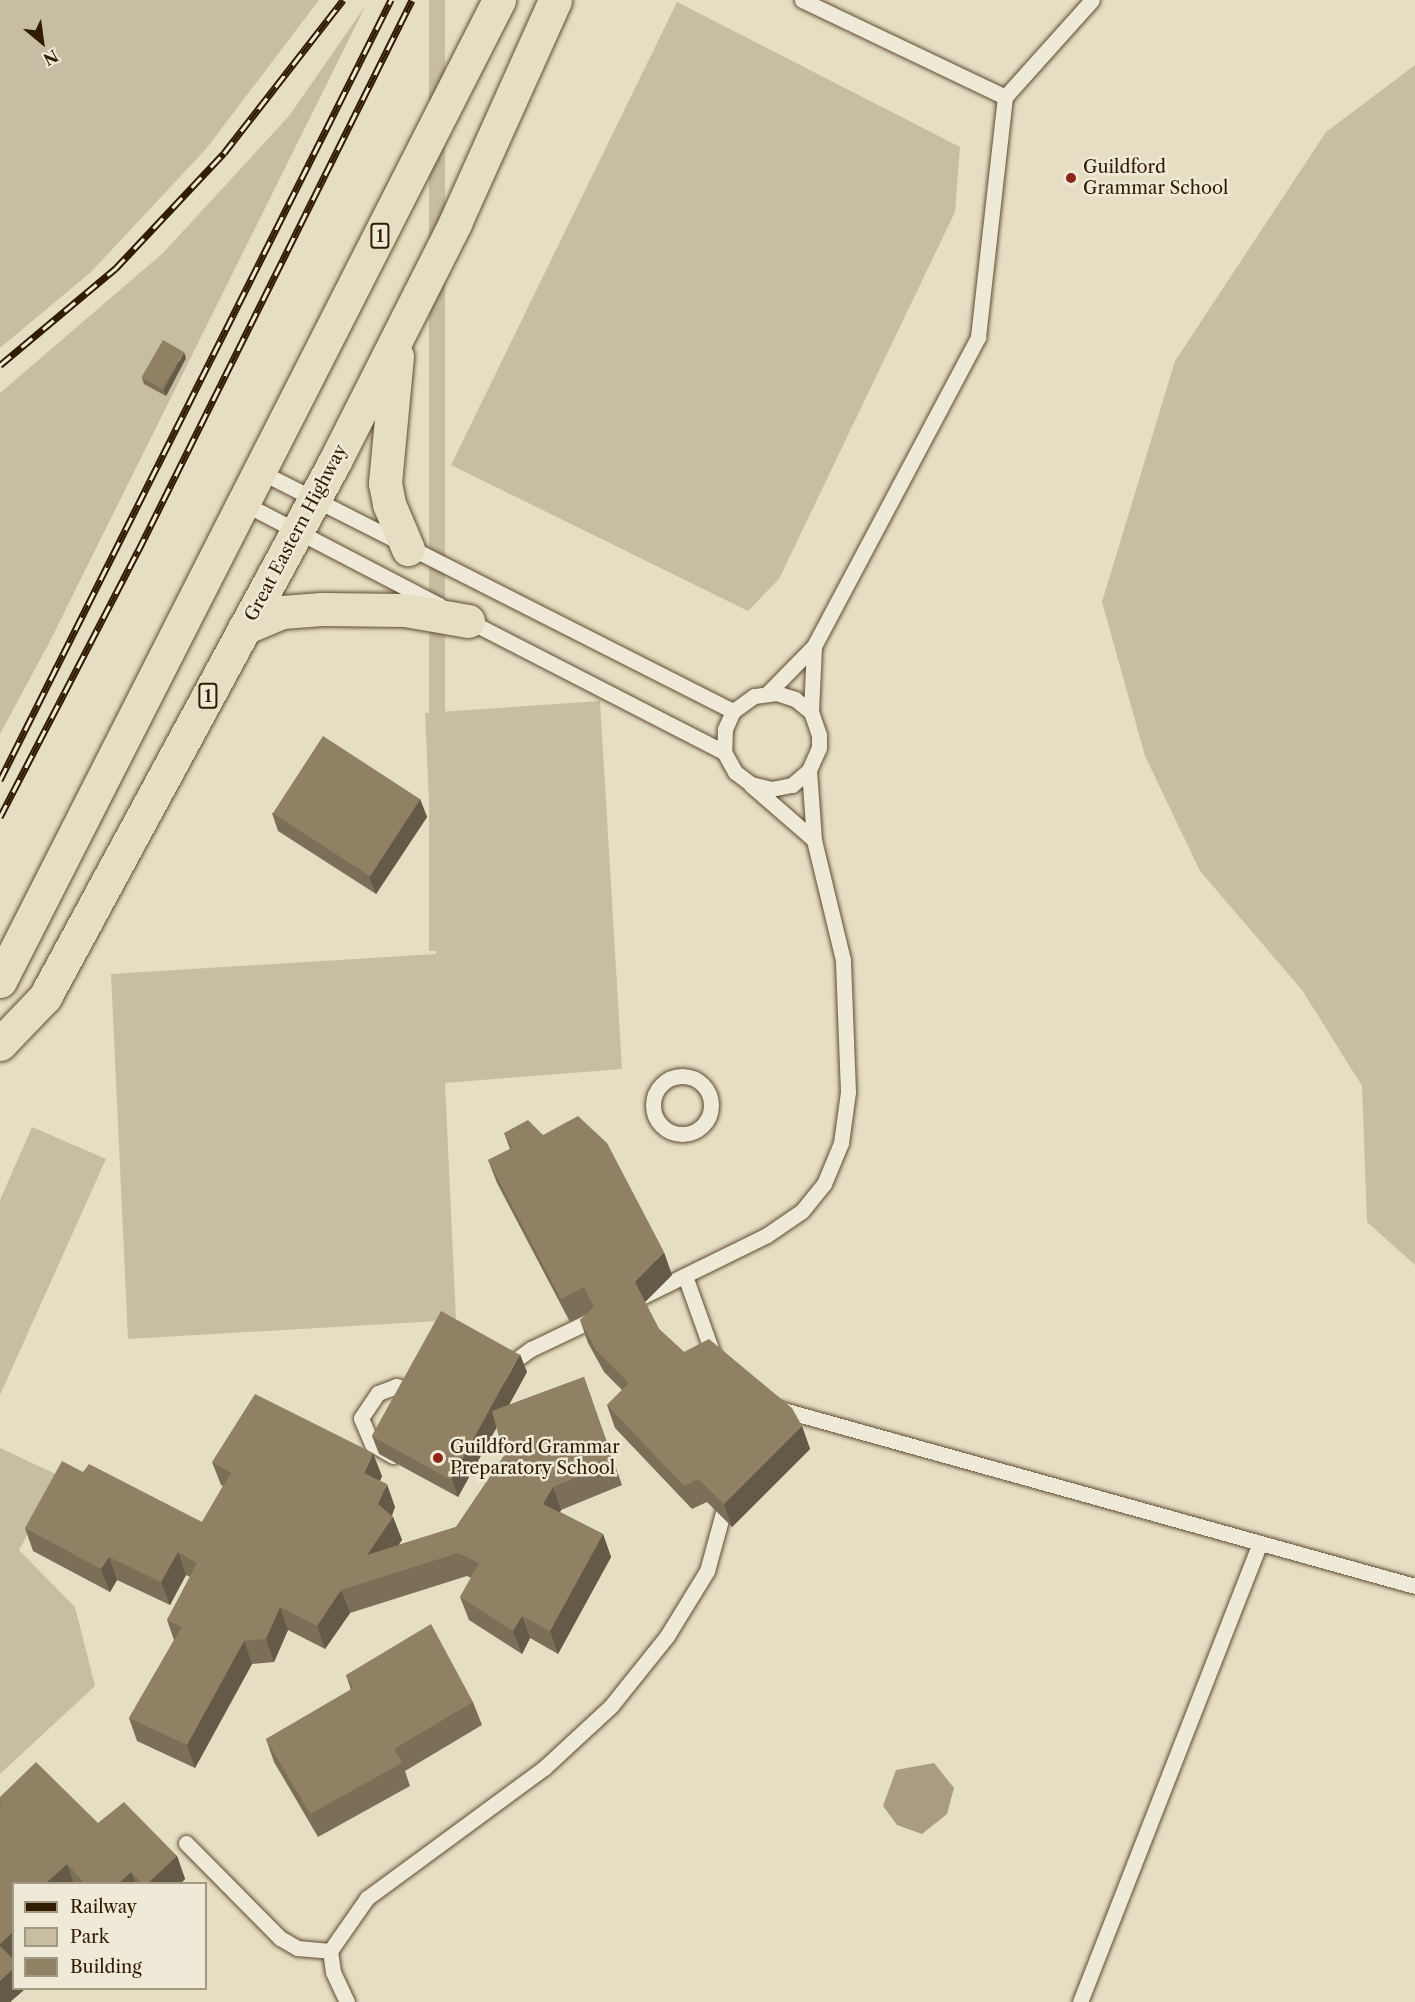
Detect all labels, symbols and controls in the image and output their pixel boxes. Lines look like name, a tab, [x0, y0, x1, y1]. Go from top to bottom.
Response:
north arrow	[12, 12, 72, 72]
text: N	[40, 46, 62, 70]
place label: Guildford Grammar School	[1083, 157, 1229, 200]
marker: Guildford Grammar School	[1064, 171, 1078, 185]
road number: 1	[370, 223, 391, 249]
street label: Great Eastern Highway	[240, 441, 352, 625]
road number: 1	[198, 683, 218, 709]
place label: Guildford Grammar Preparatory School	[450, 1437, 620, 1480]
marker: Guildford Grammar Preparatory School	[431, 1451, 445, 1465]
legend	[12, 1882, 207, 1990]
text: Railway	[70, 1896, 137, 1918]
text: Park	[70, 1926, 109, 1948]
text: Building	[70, 1956, 142, 1978]

